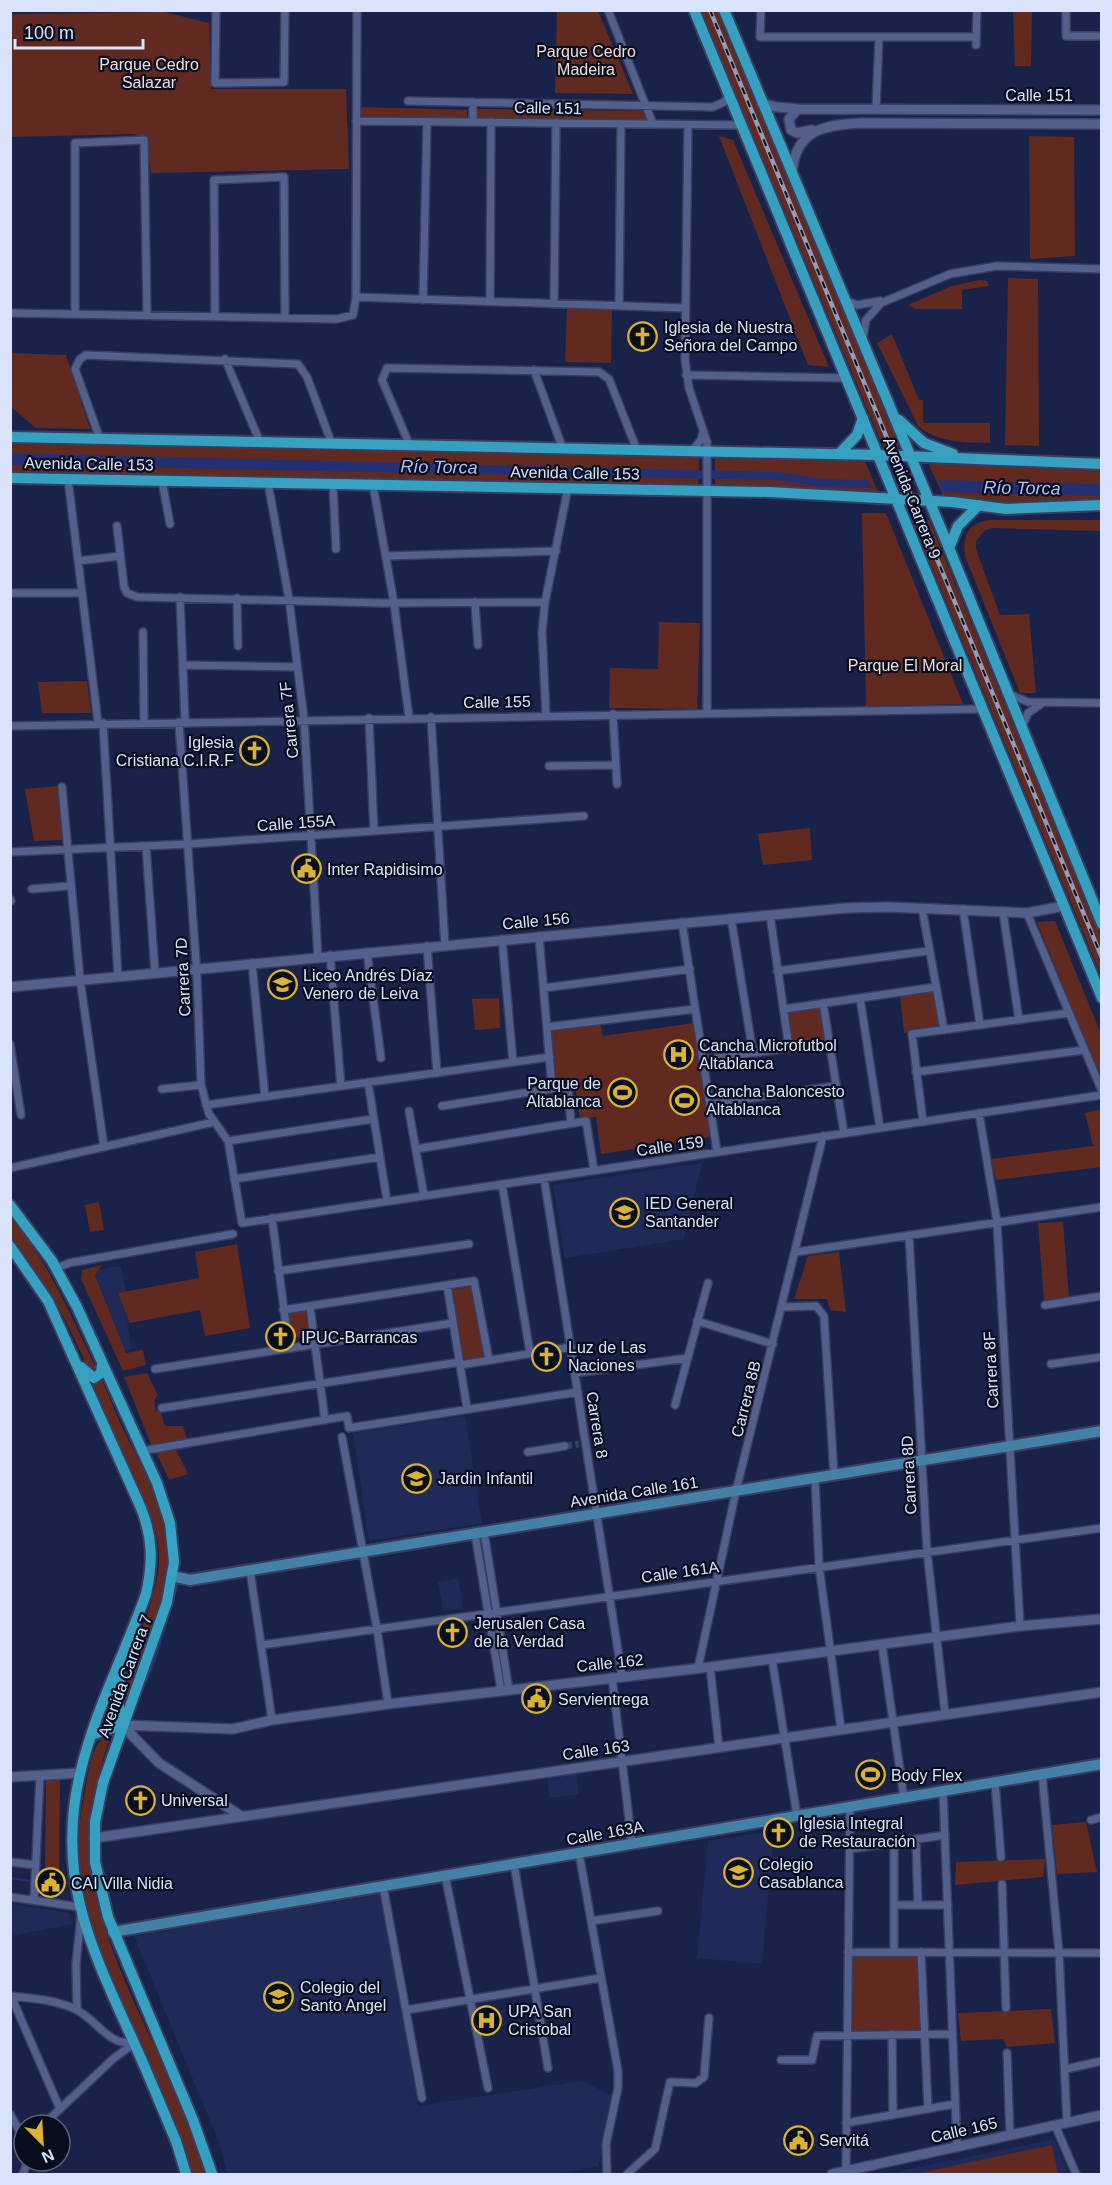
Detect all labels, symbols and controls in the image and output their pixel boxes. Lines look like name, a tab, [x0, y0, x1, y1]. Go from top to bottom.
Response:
scale bar	[15, 12, 142, 50]
text: 100 m	[24, 23, 74, 43]
park label: Parque Cedro Madeira	[536, 43, 636, 78]
park label: Parque Cedro Salazar	[99, 56, 199, 91]
street label: Calle 151	[1005, 87, 1073, 104]
street label: Calle 151	[514, 99, 582, 117]
place label: Iglesia de Nuestra Señora del Campo	[664, 319, 798, 354]
church icon: Iglesia de Nuestra Señora del Campo	[627, 320, 659, 352]
street label: Avenida Carrera 9	[880, 435, 944, 561]
street label: Avenida Calle 153	[24, 454, 154, 474]
water label: Río Torca	[400, 456, 478, 478]
street label: Avenida Calle 153	[510, 463, 640, 483]
water label: Río Torca	[983, 477, 1061, 499]
park label: Parque El Moral	[848, 657, 962, 674]
street label: Carrera 7F	[276, 680, 301, 759]
street label: Calle 155	[463, 693, 531, 711]
place label: Iglesia Cristiana C.I.R.F	[116, 734, 234, 769]
church icon: Iglesia Cristiana C.I.R.F	[239, 735, 271, 767]
street label: Calle 155A	[256, 812, 336, 834]
public building icon: Inter Rapidisimo	[290, 853, 322, 885]
place label: Inter Rapidisimo	[327, 861, 443, 878]
street label: Calle 156	[502, 910, 571, 932]
street label: Carrera 7D	[172, 937, 194, 1017]
place label: Liceo Andrés Díaz Venero de Leiva	[303, 967, 433, 1002]
school or university icon: Liceo Andrés Díaz Venero de Leiva	[266, 968, 298, 1000]
place label: Cancha Microfutbol Altablanca	[699, 1037, 837, 1072]
hospital icon: Cancha Microfutbol Altablanca	[662, 1038, 694, 1070]
place label: Parque de Altablanca	[526, 1075, 601, 1110]
sports icon: Parque de Altablanca	[606, 1076, 638, 1108]
place label: Cancha Baloncesto Altablanca	[706, 1083, 845, 1118]
sports icon: Cancha Baloncesto Altablanca	[669, 1084, 701, 1116]
street label: Calle 159	[635, 1133, 705, 1159]
place label: IED General Santander	[645, 1195, 733, 1230]
school or university icon: IED General Santander	[608, 1196, 640, 1228]
church icon: IPUC-Barrancas	[264, 1321, 296, 1353]
place label: IPUC-Barrancas	[301, 1329, 417, 1346]
street label: Carrera 8F	[980, 1331, 1002, 1409]
place label: Luz de Las Naciones	[568, 1339, 646, 1374]
church icon: Luz de Las Naciones	[531, 1340, 563, 1372]
street label: Carrera 8B	[728, 1359, 764, 1439]
street label: Carrera 8	[583, 1390, 611, 1460]
street label: Carrera 8D	[898, 1435, 920, 1515]
school or university icon: Jardin Infantil	[401, 1462, 433, 1494]
place label: Jardin Infantil	[438, 1470, 533, 1487]
street label: Avenida Calle 161	[569, 1473, 699, 1511]
street label: Calle 161A	[640, 1558, 720, 1586]
street label: Avenida Carrera 7	[95, 1612, 155, 1740]
place label: Jerusalen Casa de la Verdad	[474, 1615, 585, 1650]
church icon: Jerusalen Casa de la Verdad	[437, 1616, 469, 1648]
street label: Calle 162	[575, 1651, 645, 1675]
public building icon: Servientrega	[521, 1683, 553, 1715]
place label: Servientrega	[558, 1691, 649, 1708]
street label: Calle 163	[561, 1737, 631, 1763]
sports icon: Body Flex	[854, 1759, 886, 1791]
place label: Body Flex	[891, 1767, 962, 1784]
church icon: Universal	[124, 1784, 156, 1816]
place label: Universal	[161, 1792, 228, 1809]
place label: Iglesia Integral de Restauración	[799, 1815, 916, 1850]
church icon: Iglesia Integral de Restauración	[762, 1816, 794, 1848]
street label: Calle 163A	[565, 1818, 645, 1848]
place label: Colegio Casablanca	[759, 1856, 844, 1891]
school or university icon: Colegio Casablanca	[722, 1857, 754, 1889]
public building icon: CAI Villa Nidia	[34, 1867, 66, 1899]
place label: CAI Villa Nidia	[71, 1875, 173, 1892]
place label: Colegio del Santo Angel	[300, 1979, 386, 2014]
school or university icon: Colegio del Santo Angel	[263, 1980, 295, 2012]
place label: UPA San Cristobal	[508, 2003, 572, 2038]
hospital icon: UPA San Cristobal	[471, 2004, 503, 2036]
north arrow	[12, 2113, 72, 2173]
street label: Calle 165	[929, 2114, 999, 2146]
public building icon: Servitá	[782, 2124, 814, 2156]
place label: Servitá	[819, 2132, 869, 2149]
text: N	[39, 2146, 57, 2166]

